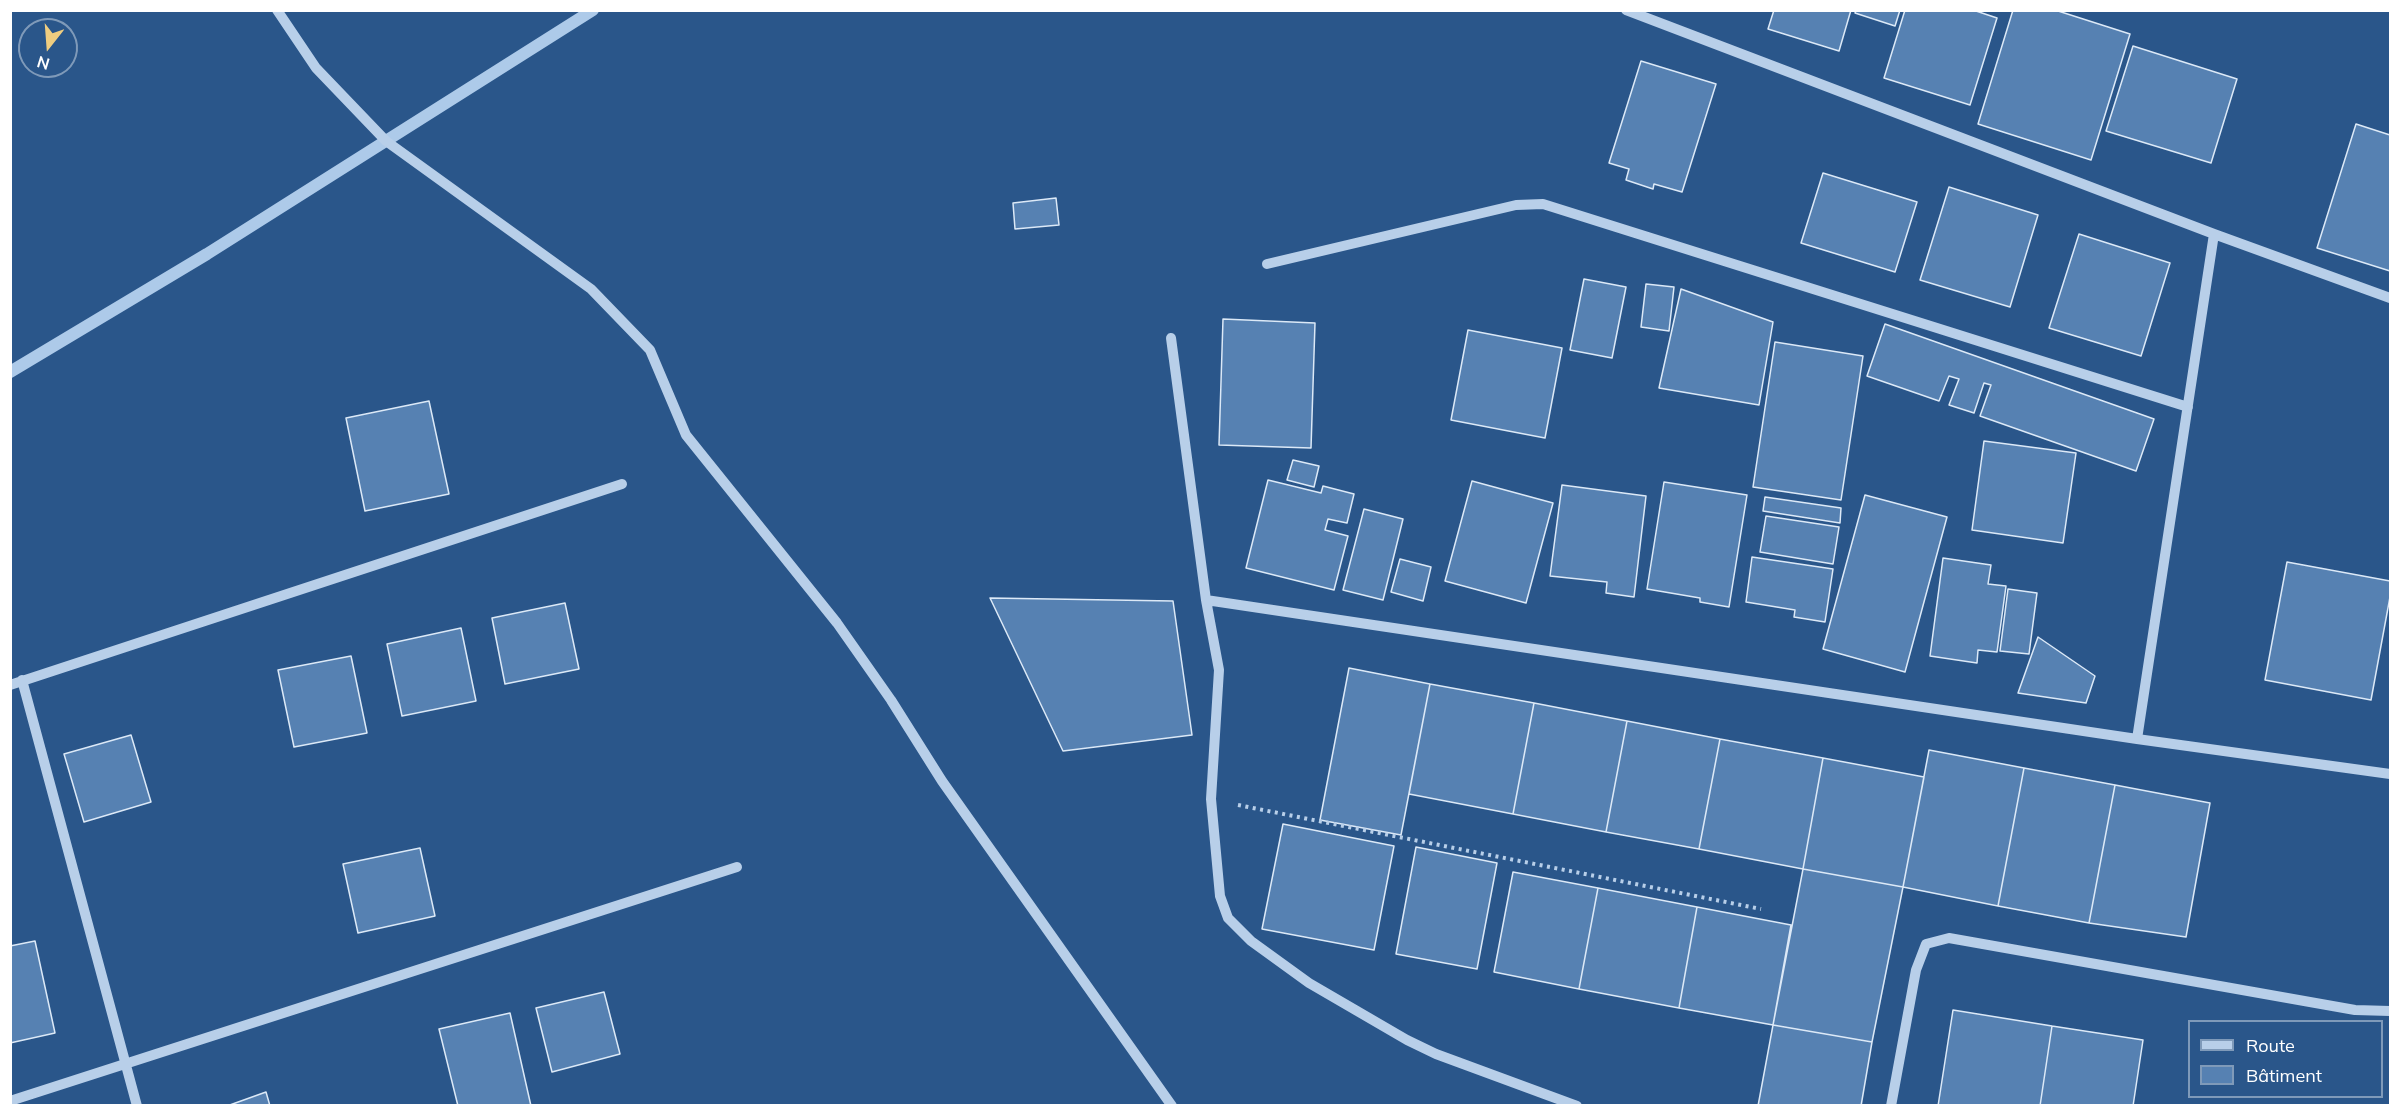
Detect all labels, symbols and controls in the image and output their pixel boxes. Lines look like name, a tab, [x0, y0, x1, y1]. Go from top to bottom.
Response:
north arrow	[18, 18, 78, 78]
text: N	[35, 52, 52, 75]
legend	[2188, 1020, 2383, 1098]
text: Route	[2246, 1034, 2295, 1057]
text: Bâtiment	[2246, 1064, 2322, 1087]

